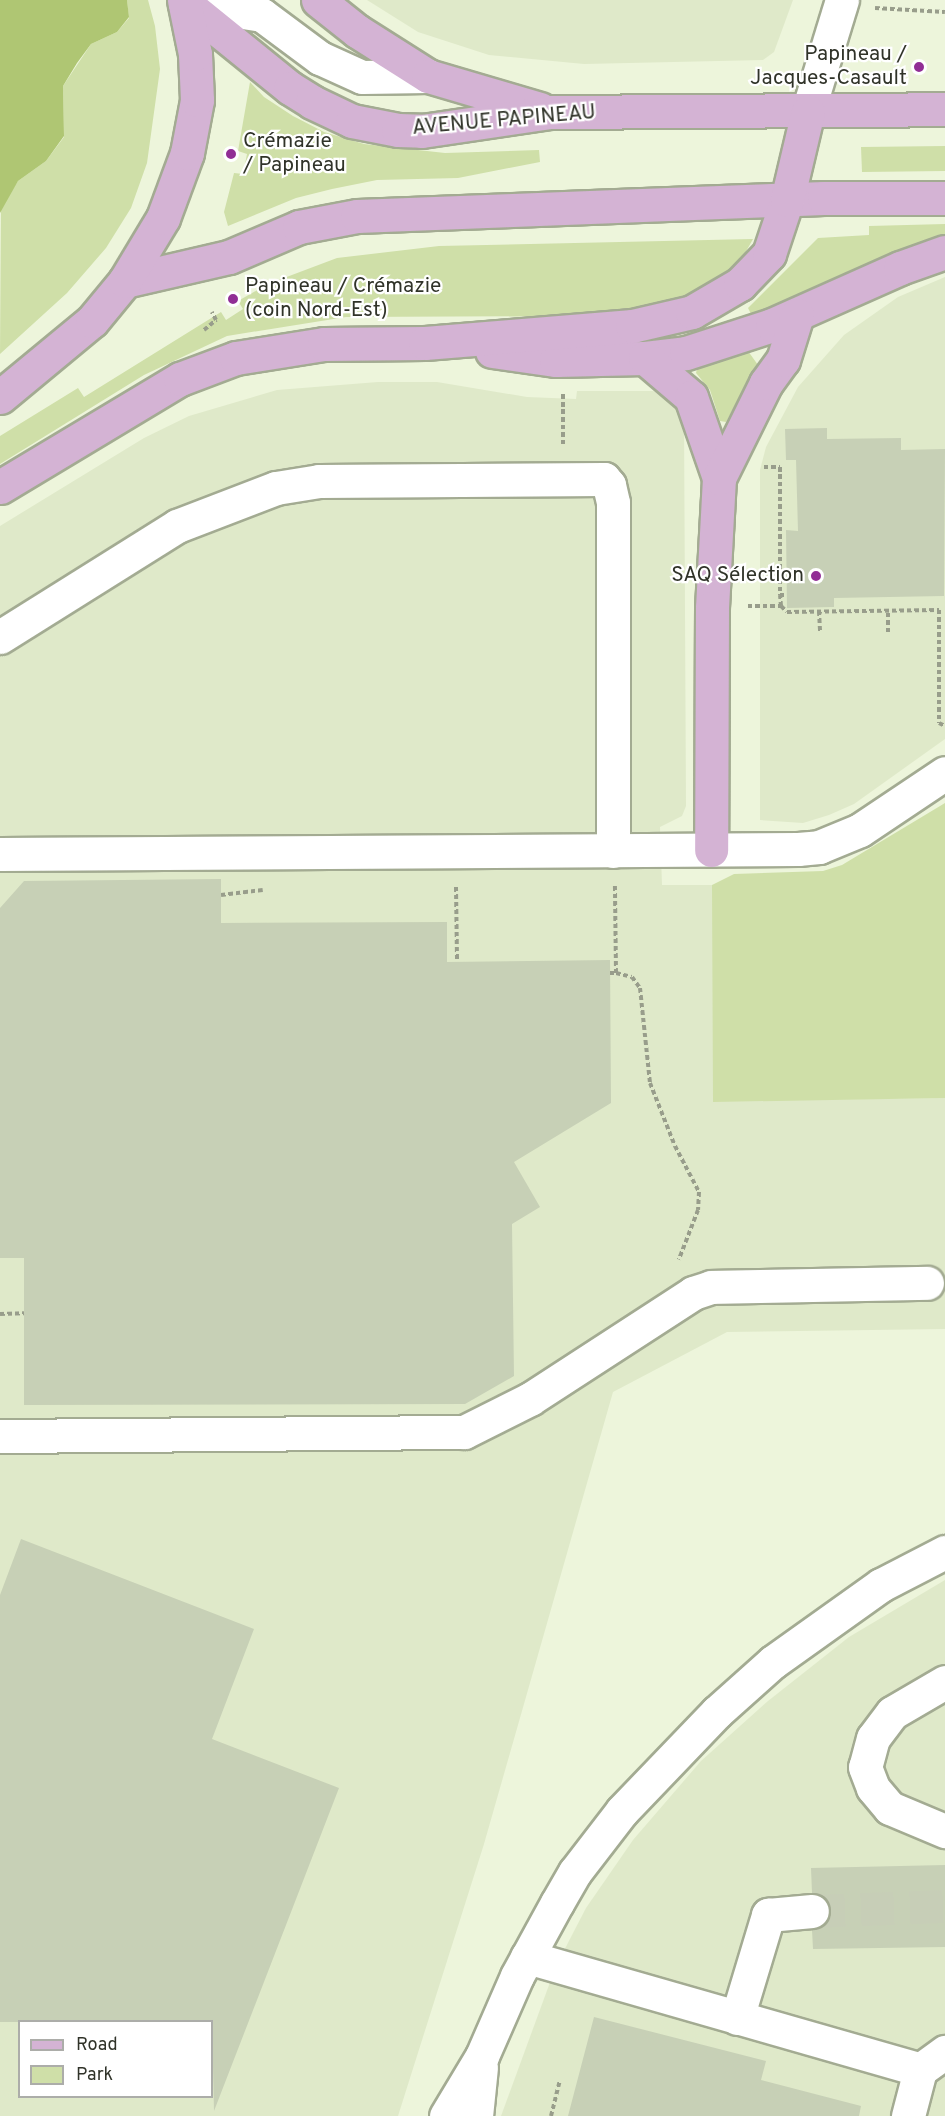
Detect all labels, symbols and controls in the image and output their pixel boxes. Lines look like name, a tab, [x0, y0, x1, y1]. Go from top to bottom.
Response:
place label: Papineau / Jacques-Casault	[750, 42, 907, 92]
marker: Papineau / Jacques-Casault	[912, 60, 926, 74]
street label: AVENUE PAPINEAU	[411, 100, 597, 142]
place label: Crémazie / Papineau	[243, 129, 346, 179]
marker: Crémazie / Papineau	[224, 147, 238, 161]
place label: Papineau / Crémazie (coin Nord-Est)	[245, 274, 441, 324]
marker: Papineau / Crémazie (coin Nord-Est)	[226, 292, 240, 306]
place label: SAQ Sélection	[671, 563, 804, 589]
marker: SAQ Sélection	[809, 569, 823, 583]
legend	[18, 2020, 213, 2098]
text: Road	[76, 2034, 118, 2057]
text: Park	[76, 2064, 113, 2087]

